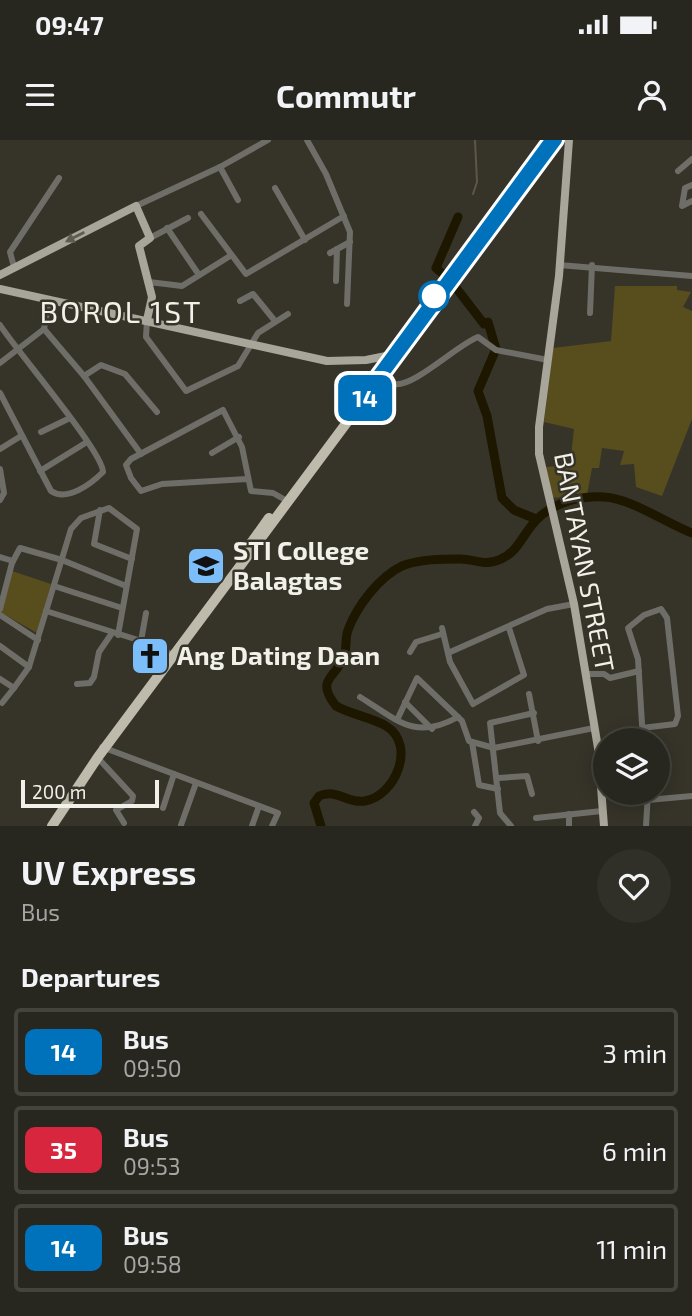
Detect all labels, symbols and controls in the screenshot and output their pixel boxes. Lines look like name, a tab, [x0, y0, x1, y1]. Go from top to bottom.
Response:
text: 09:47	[35, 9, 104, 40]
icon: menu	[21, 76, 59, 114]
text: Commutr	[276, 76, 416, 114]
icon: person	[633, 76, 671, 114]
one-way arrow	[65, 231, 85, 243]
unlabelled marker	[419, 281, 449, 311]
district label: BOROL 1ST	[40, 293, 202, 329]
line badge: 14	[334, 375, 396, 421]
text: 14	[352, 383, 378, 412]
street label: BANTAYAN STREET	[549, 449, 622, 674]
place label: STI College Balagtas	[233, 534, 369, 595]
school or university icon: STI College Balagtas	[185, 545, 227, 587]
church icon: Ang Dating Daan	[129, 635, 171, 677]
place label: Ang Dating Daan	[177, 639, 380, 670]
map controls	[593, 728, 670, 805]
button: layers	[593, 728, 670, 805]
scale bar	[21, 777, 159, 809]
text: 200 m	[32, 780, 86, 803]
button: heart	[597, 849, 671, 923]
text: UV Express	[21, 852, 196, 892]
text: Bus	[21, 898, 60, 926]
text: Departures	[21, 961, 160, 992]
text: Bus	[123, 1023, 169, 1054]
text: 14	[51, 1037, 76, 1066]
text: 3 min	[602, 1037, 667, 1068]
text: 09:50	[123, 1054, 182, 1082]
text: Bus	[123, 1121, 169, 1152]
text: 35	[50, 1135, 77, 1164]
text: 6 min	[602, 1135, 667, 1166]
text: 09:53	[123, 1152, 181, 1180]
text: Bus	[123, 1219, 169, 1250]
text: 14	[51, 1233, 76, 1262]
text: 11 min	[596, 1233, 667, 1264]
text: 09:58	[123, 1250, 182, 1278]

